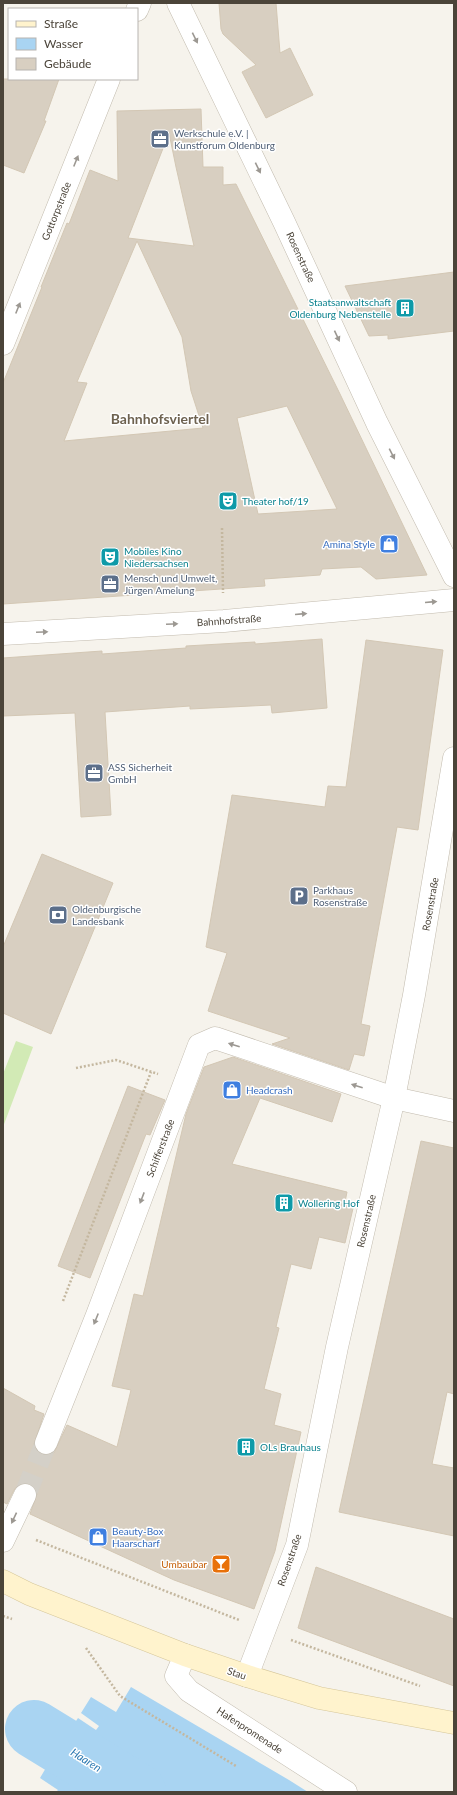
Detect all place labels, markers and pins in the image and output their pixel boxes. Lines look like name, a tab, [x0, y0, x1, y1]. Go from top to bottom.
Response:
place label: Werkschule e.V. | Kunstforum Oldenburg	[174, 127, 275, 151]
office icon: Werkschule e.V. | Kunstforum Oldenburg	[149, 128, 171, 150]
place label: Staatsanwaltschaft Oldenburg Nebenstelle	[289, 296, 391, 320]
building icon: Staatsanwaltschaft Oldenburg Nebenstelle	[394, 297, 416, 319]
theatre icon: Theater hof/19	[217, 490, 239, 512]
place label: Theater hof/19	[242, 495, 309, 507]
shop icon: Amina Style	[378, 533, 400, 555]
place label: Amina Style	[323, 538, 375, 550]
place label: Mobiles Kino Niedersachsen	[124, 545, 189, 569]
theatre icon: Mobiles Kino Niedersachsen	[99, 546, 121, 568]
place label: Mensch und Umwelt, Jürgen Amelung	[124, 572, 217, 596]
office icon: Mensch und Umwelt, Jürgen Amelung	[99, 573, 121, 595]
place label: ASS Sicherheit GmbH	[108, 761, 172, 785]
office icon: ASS Sicherheit GmbH	[83, 762, 105, 784]
place label: Parkhaus Rosenstraße	[313, 884, 367, 908]
parking icon: Parkhaus Rosenstraße	[288, 885, 310, 907]
place label: Oldenburgische Landesbank	[72, 903, 141, 927]
bank icon: Oldenburgische Landesbank	[47, 904, 69, 926]
shop icon: Headcrash	[221, 1079, 243, 1101]
place label: Headcrash	[246, 1084, 293, 1096]
building icon: Wollering Hof	[273, 1192, 295, 1214]
place label: Wollering Hof	[298, 1197, 360, 1209]
building icon: OLs Brauhaus	[235, 1436, 257, 1458]
place label: OLs Brauhaus	[260, 1441, 321, 1453]
place label: Beauty-Box Haarscharf	[112, 1525, 164, 1549]
shop icon: Beauty-Box Haarscharf	[87, 1526, 109, 1548]
bar icon: Umbaubar	[210, 1553, 232, 1575]
place label: Umbaubar	[161, 1558, 207, 1570]

